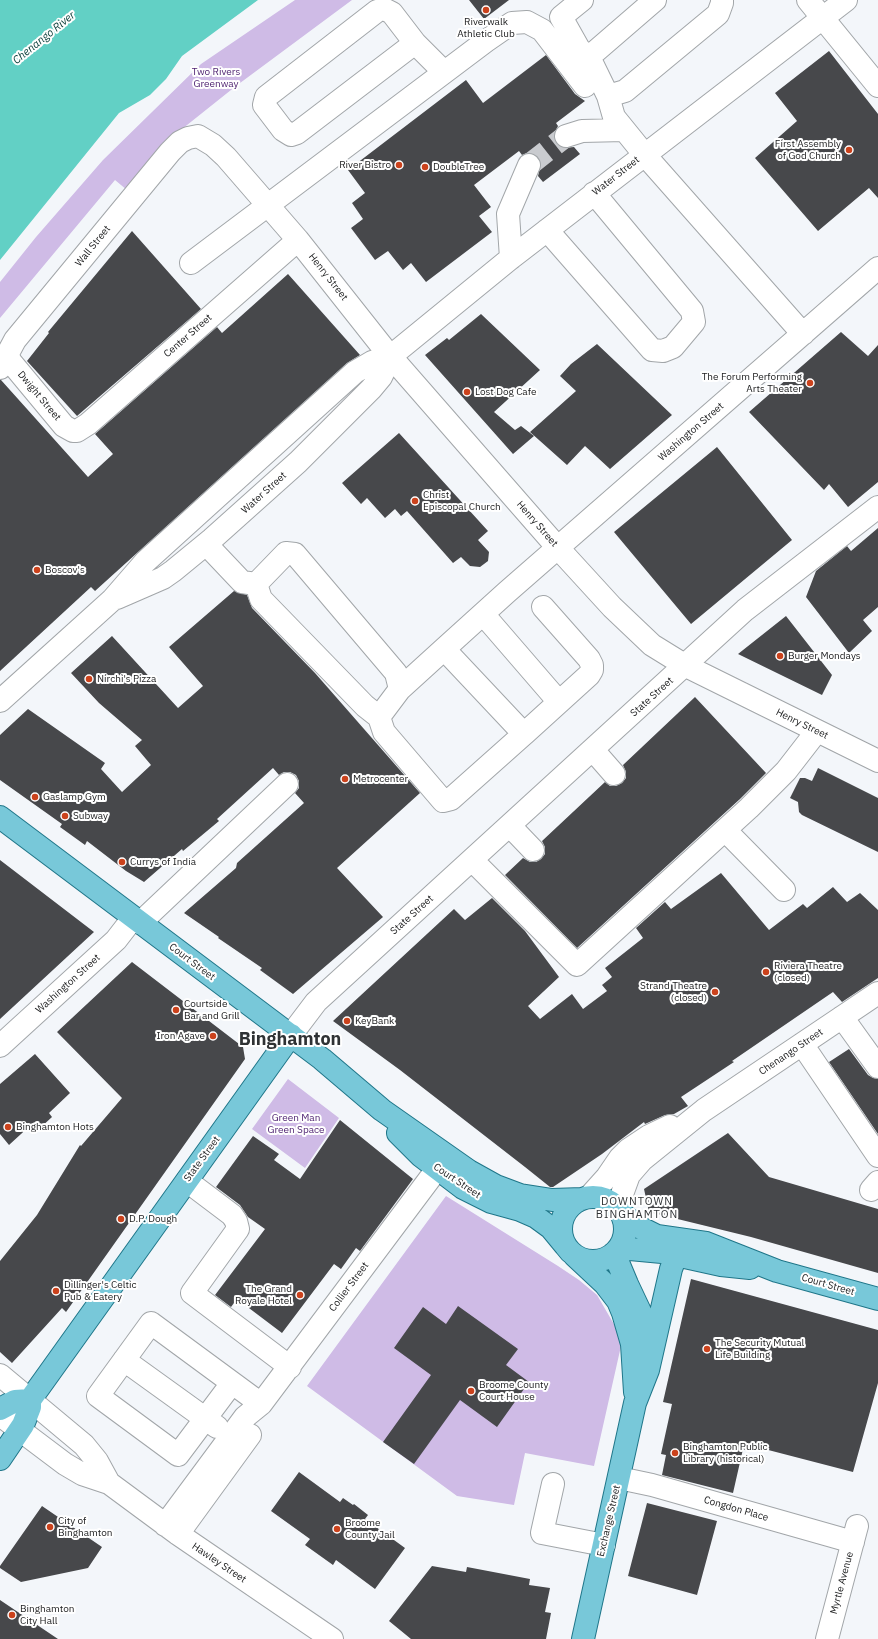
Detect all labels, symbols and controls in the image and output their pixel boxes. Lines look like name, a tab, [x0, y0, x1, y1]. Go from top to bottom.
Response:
marker: Riverwalk Athletic Club	[481, 5, 491, 15]
water label: Chenango River	[10, 9, 78, 67]
place label: Riverwalk Athletic Club	[457, 16, 515, 40]
park label: Two Rivers Greenway	[192, 66, 240, 90]
place label: First Assembly of God Church	[775, 138, 841, 162]
marker: First Assembly of God Church	[844, 145, 854, 155]
street label: Water Street	[590, 154, 642, 198]
place label: River Bistro	[339, 159, 391, 171]
marker: River Bistro	[394, 160, 404, 170]
place label: DoubleTree	[433, 161, 484, 173]
marker: DoubleTree	[420, 162, 430, 172]
street label: Wall Street	[73, 223, 113, 269]
street label: Henry Street	[306, 251, 350, 303]
street label: Center Street	[161, 312, 215, 360]
street label: Dwight Street	[15, 369, 63, 423]
place label: The Forum Performing Arts Theater	[702, 371, 802, 394]
marker: The Forum Performing Arts Theater	[805, 378, 815, 388]
place label: Lost Dog Cafe	[475, 386, 536, 398]
marker: Lost Dog Cafe	[462, 387, 472, 397]
street label: Washington Street	[656, 400, 726, 464]
street label: Water Street	[239, 470, 289, 516]
place label: Christ Episcopal Church	[423, 489, 501, 512]
marker: Christ Episcopal Church	[410, 496, 420, 506]
street label: Henry Street	[514, 499, 560, 549]
place label: Boscov's	[45, 564, 85, 576]
marker: Boscov's	[32, 565, 42, 575]
place label: Burger Mondays	[788, 650, 861, 662]
marker: Burger Mondays	[775, 651, 785, 661]
place label: Nirchi's Pizza	[97, 673, 156, 685]
marker: Nirchi's Pizza	[84, 674, 94, 684]
street label: State Street	[628, 675, 676, 719]
street label: Henry Street	[774, 706, 830, 742]
place label: Metrocenter	[353, 773, 408, 785]
marker: Metrocenter	[340, 774, 350, 784]
place label: Gaslamp Gym	[43, 791, 106, 803]
marker: Gaslamp Gym	[30, 792, 40, 802]
place label: Subway	[73, 810, 108, 822]
marker: Subway	[60, 811, 70, 821]
place label: Currys of India	[130, 856, 196, 868]
marker: Currys of India	[117, 857, 127, 867]
street label: State Street	[388, 893, 436, 937]
street label: Court Street	[167, 941, 217, 983]
street label: Washington Street	[33, 952, 103, 1016]
place label: Riviera Theatre (closed)	[774, 960, 842, 984]
marker: Riviera Theatre (closed)	[761, 967, 771, 977]
place label: Strand Theatre (closed)	[640, 980, 707, 1004]
marker: Strand Theatre (closed)	[710, 987, 720, 997]
place label: Courtside Bar and Grill	[184, 998, 240, 1022]
marker: Courtside Bar and Grill	[171, 1005, 181, 1015]
place label: KeyBank	[355, 1015, 394, 1027]
marker: KeyBank	[342, 1016, 352, 1026]
street label: Chenango Street	[757, 1026, 825, 1078]
district label: Binghamton	[239, 1029, 341, 1051]
place label: Iron Agave	[156, 1030, 205, 1042]
marker: Iron Agave	[208, 1031, 218, 1041]
park label: Green Man Green Space	[268, 1112, 324, 1136]
place label: Binghamton Hots	[16, 1121, 94, 1133]
marker: Binghamton Hots	[3, 1122, 13, 1132]
street label: State Street	[181, 1134, 223, 1184]
street label: Court Street	[431, 1161, 483, 1201]
district label: DOWNTOWN BINGHAMTON	[596, 1195, 678, 1221]
place label: D.P. Dough	[129, 1213, 177, 1225]
marker: D.P. Dough	[116, 1214, 126, 1224]
street label: Collier Street	[327, 1260, 371, 1314]
street label: Court Street	[800, 1272, 856, 1298]
place label: Dillinger's Celtic Pub & Eatery	[64, 1279, 137, 1302]
place label: The Grand Royale Hotel	[235, 1283, 292, 1306]
marker: Dillinger's Celtic Pub & Eatery	[51, 1286, 61, 1296]
marker: The Grand Royale Hotel	[295, 1290, 305, 1300]
place label: The Security Mutual Life Building	[715, 1337, 804, 1360]
marker: The Security Mutual Life Building	[702, 1344, 712, 1354]
place label: Broome County Court House	[479, 1379, 549, 1402]
marker: Broome County Court House	[466, 1386, 476, 1396]
place label: Binghamton Public Library (historical)	[683, 1441, 768, 1464]
marker: Binghamton Public Library (historical)	[670, 1448, 680, 1458]
street label: Exchange Street	[595, 1484, 623, 1558]
street label: Congdon Place	[702, 1494, 770, 1524]
place label: City of Binghamton	[58, 1515, 112, 1538]
place label: Broome County Jail	[345, 1517, 395, 1540]
marker: City of Binghamton	[45, 1522, 55, 1532]
marker: Broome County Jail	[332, 1524, 342, 1534]
street label: Hawley Street	[190, 1540, 248, 1586]
street label: Myrtle Avenue	[828, 1550, 856, 1616]
place label: Binghamton City Hall	[20, 1603, 74, 1626]
marker: Binghamton City Hall	[7, 1610, 17, 1620]

